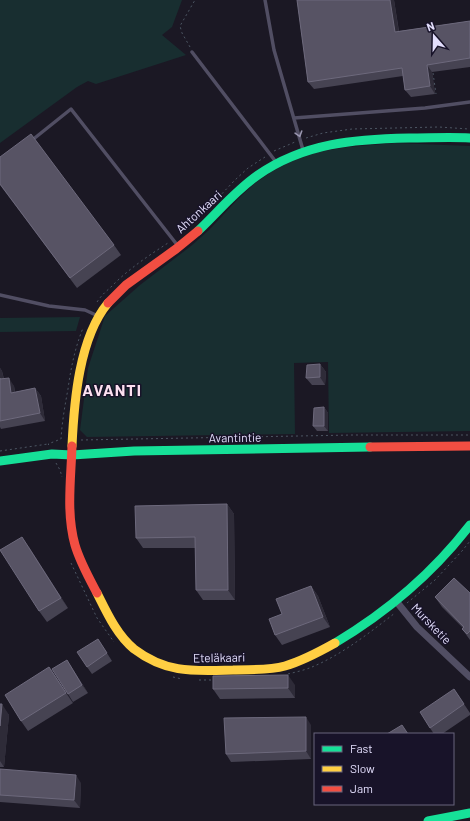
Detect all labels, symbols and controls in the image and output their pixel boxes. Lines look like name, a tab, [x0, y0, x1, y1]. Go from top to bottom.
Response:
north arrow	[414, 16, 454, 56]
text: N	[425, 19, 436, 33]
one-way arrow	[294, 131, 303, 138]
street label: Ahtonkaari	[173, 187, 224, 235]
district label: AVANTI	[82, 380, 142, 399]
street label: Avantintie	[208, 430, 262, 444]
street label: Mursketie	[409, 600, 454, 647]
street label: Eteläkaari	[193, 650, 245, 664]
legend	[314, 733, 454, 805]
text: Fast	[350, 741, 373, 755]
text: Slow	[350, 761, 375, 775]
text: Jam	[350, 781, 373, 795]

